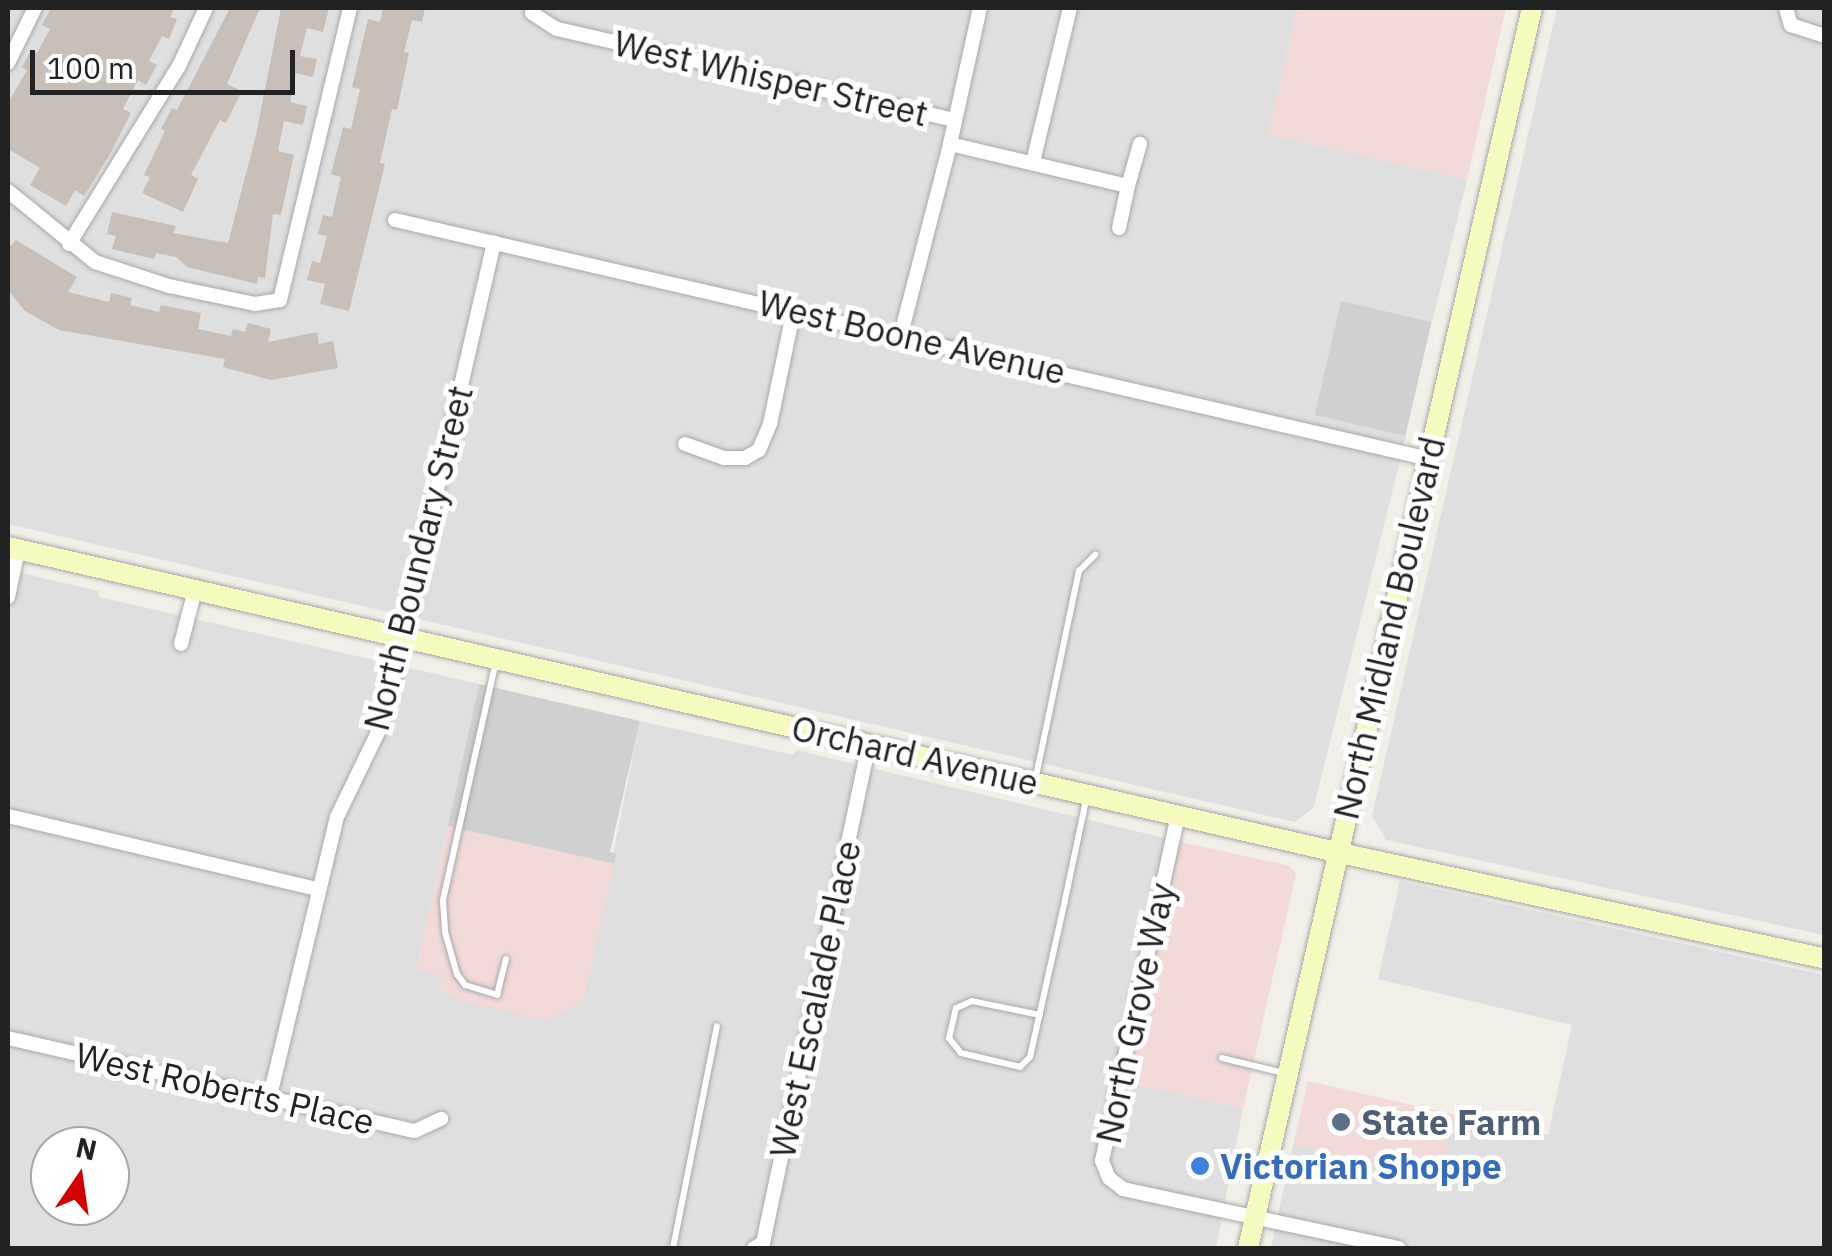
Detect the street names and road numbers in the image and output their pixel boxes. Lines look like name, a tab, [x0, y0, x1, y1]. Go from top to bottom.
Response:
street label: West Whisper Street	[610, 21, 932, 135]
street label: West Boone Avenue	[755, 281, 1069, 393]
street label: North Boundary Street	[355, 381, 481, 735]
street label: North Midland Boulevard	[1325, 433, 1453, 823]
street label: Orchard Avenue	[788, 706, 1042, 804]
street label: West Escalade Place	[761, 837, 869, 1161]
street label: North Grove Way	[1087, 879, 1183, 1147]
street label: West Roberts Place	[72, 1033, 378, 1143]

